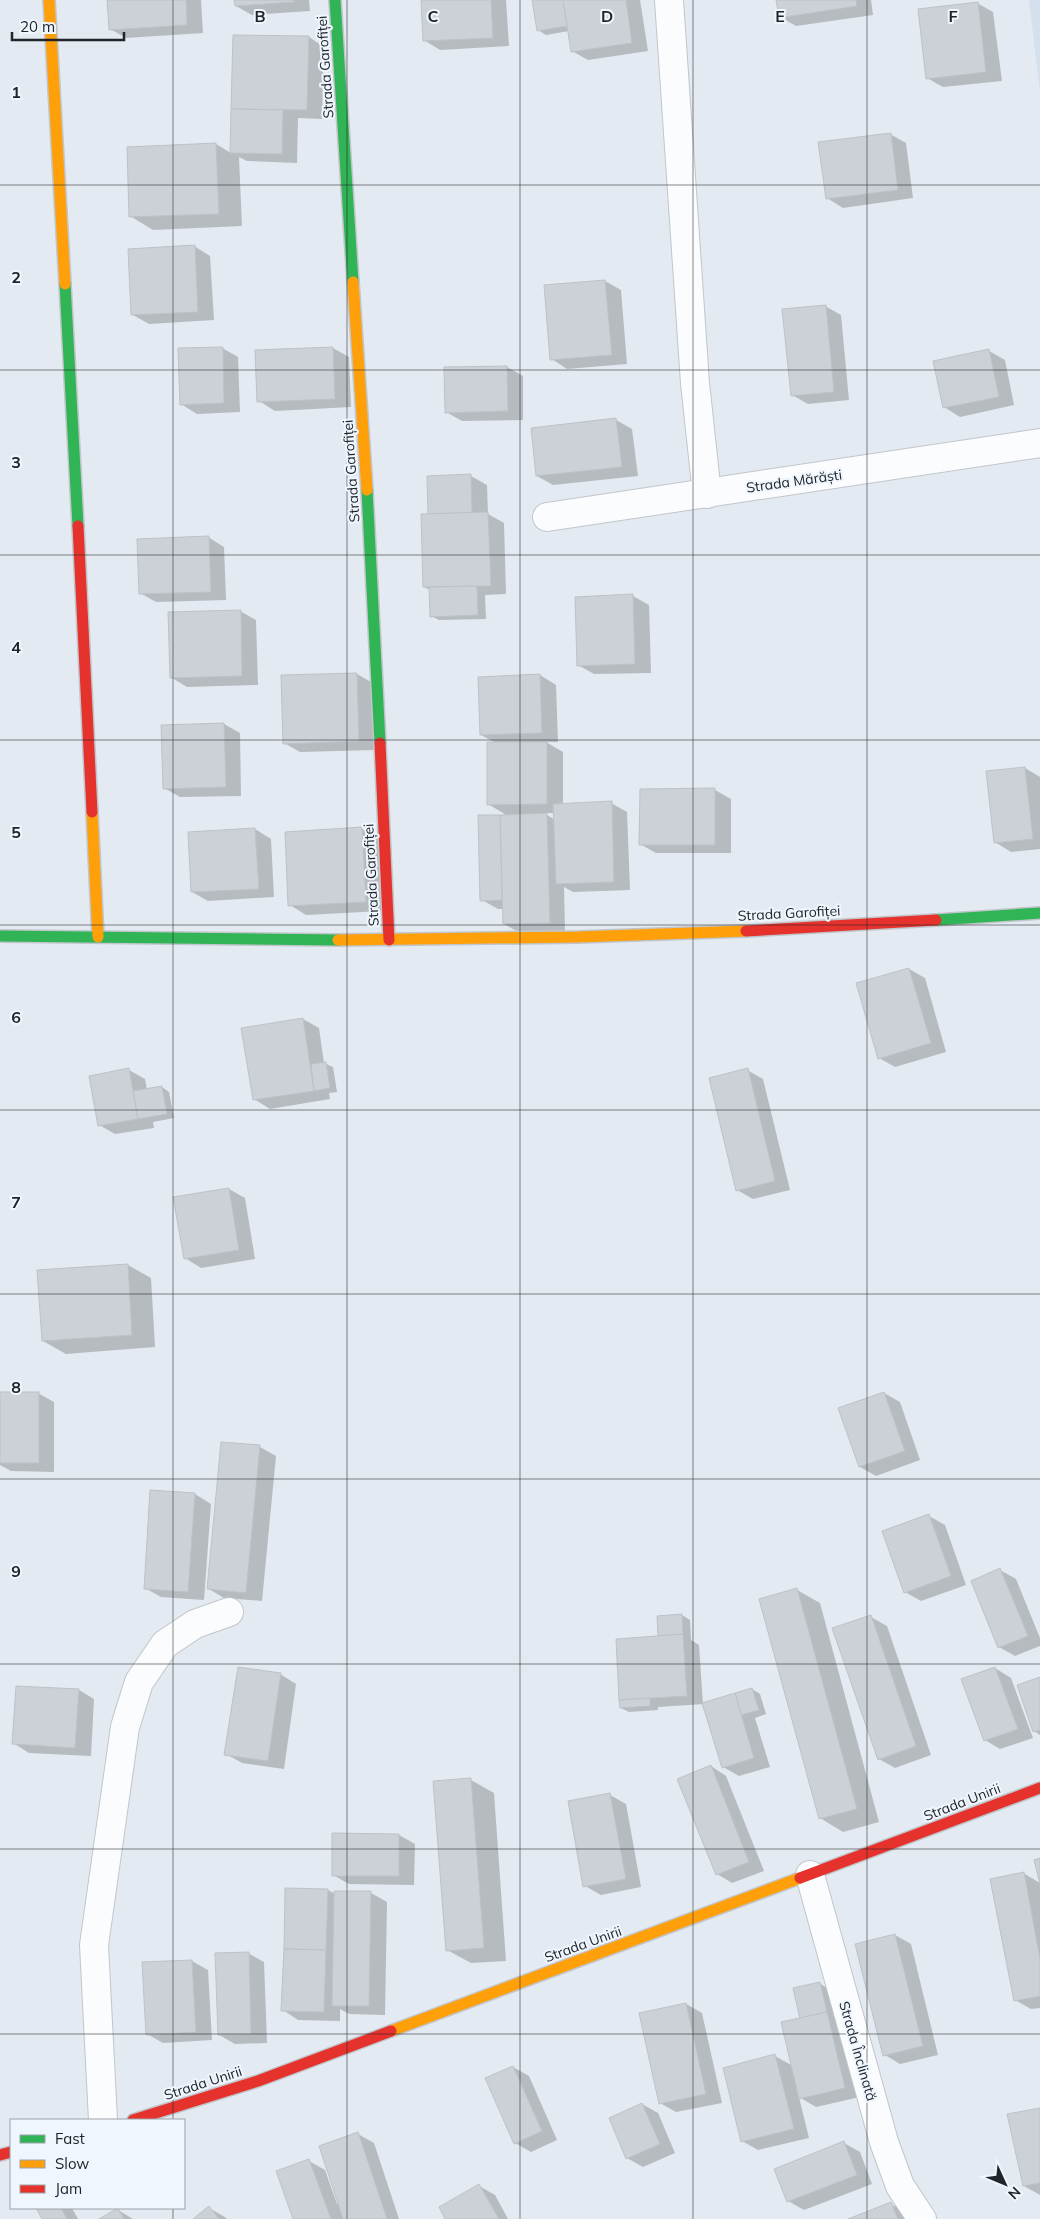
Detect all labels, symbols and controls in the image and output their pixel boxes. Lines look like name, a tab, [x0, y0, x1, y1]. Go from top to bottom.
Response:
text: B	[254, 6, 266, 26]
text: C	[428, 6, 439, 26]
text: D	[601, 6, 613, 26]
text: E	[775, 6, 785, 26]
text: F	[948, 6, 958, 26]
scale bar	[12, 10, 125, 42]
street label: Strada Garofiței	[312, 15, 338, 119]
text: 20 m	[20, 17, 55, 36]
text: 1	[11, 82, 21, 102]
text: 2	[11, 267, 21, 287]
street label: Strada Garofiței	[338, 419, 364, 523]
text: 3	[11, 452, 21, 472]
street label: Strada Mărăști	[745, 465, 843, 497]
text: 4	[11, 637, 21, 657]
text: 5	[11, 822, 21, 842]
street label: Strada Garofiței	[359, 823, 383, 927]
street label: Strada Garofiței	[737, 901, 841, 925]
text: 6	[11, 1007, 21, 1027]
text: 7	[11, 1192, 21, 1212]
text: 8	[11, 1377, 21, 1397]
text: 9	[11, 1561, 21, 1581]
street label: Strada Unirii	[921, 1779, 1003, 1825]
street label: Strada Unirii	[542, 1922, 624, 1966]
street label: Strada Înclinată	[835, 1999, 881, 2103]
street label: Strada Unirii	[162, 2062, 244, 2104]
legend	[10, 2119, 185, 2209]
text: Fast	[55, 2129, 85, 2148]
text: Slow	[55, 2154, 89, 2173]
north arrow	[980, 2159, 1030, 2209]
text: Jam	[55, 2179, 82, 2198]
text: N	[1004, 2183, 1024, 2203]

